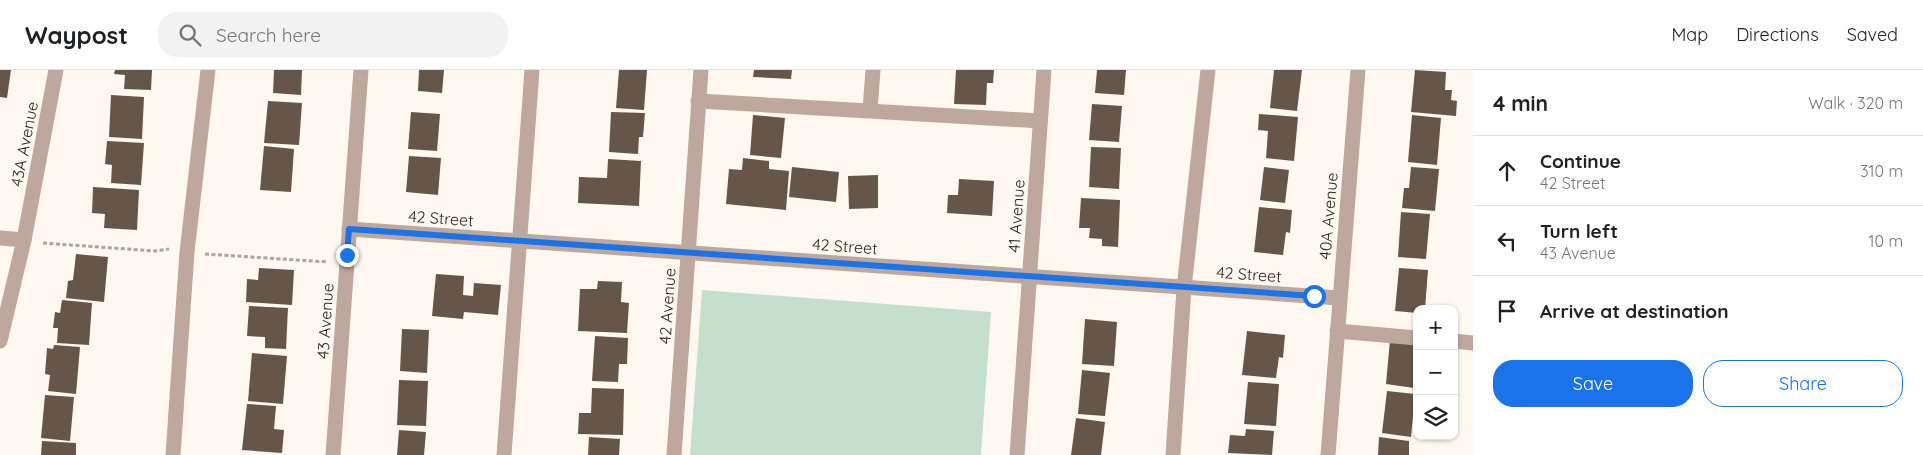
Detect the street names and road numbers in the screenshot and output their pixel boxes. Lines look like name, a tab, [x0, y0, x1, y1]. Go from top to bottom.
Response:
street label: 43A Avenue	[6, 100, 42, 188]
street label: 40A Avenue	[1314, 172, 1342, 260]
street label: 41 Avenue	[1003, 179, 1029, 253]
street label: 42 Street	[408, 206, 474, 230]
street label: 42 Street	[812, 234, 878, 258]
street label: 42 Street	[1216, 262, 1282, 286]
street label: 42 Avenue	[654, 267, 680, 345]
street label: 43 Avenue	[312, 282, 338, 360]

